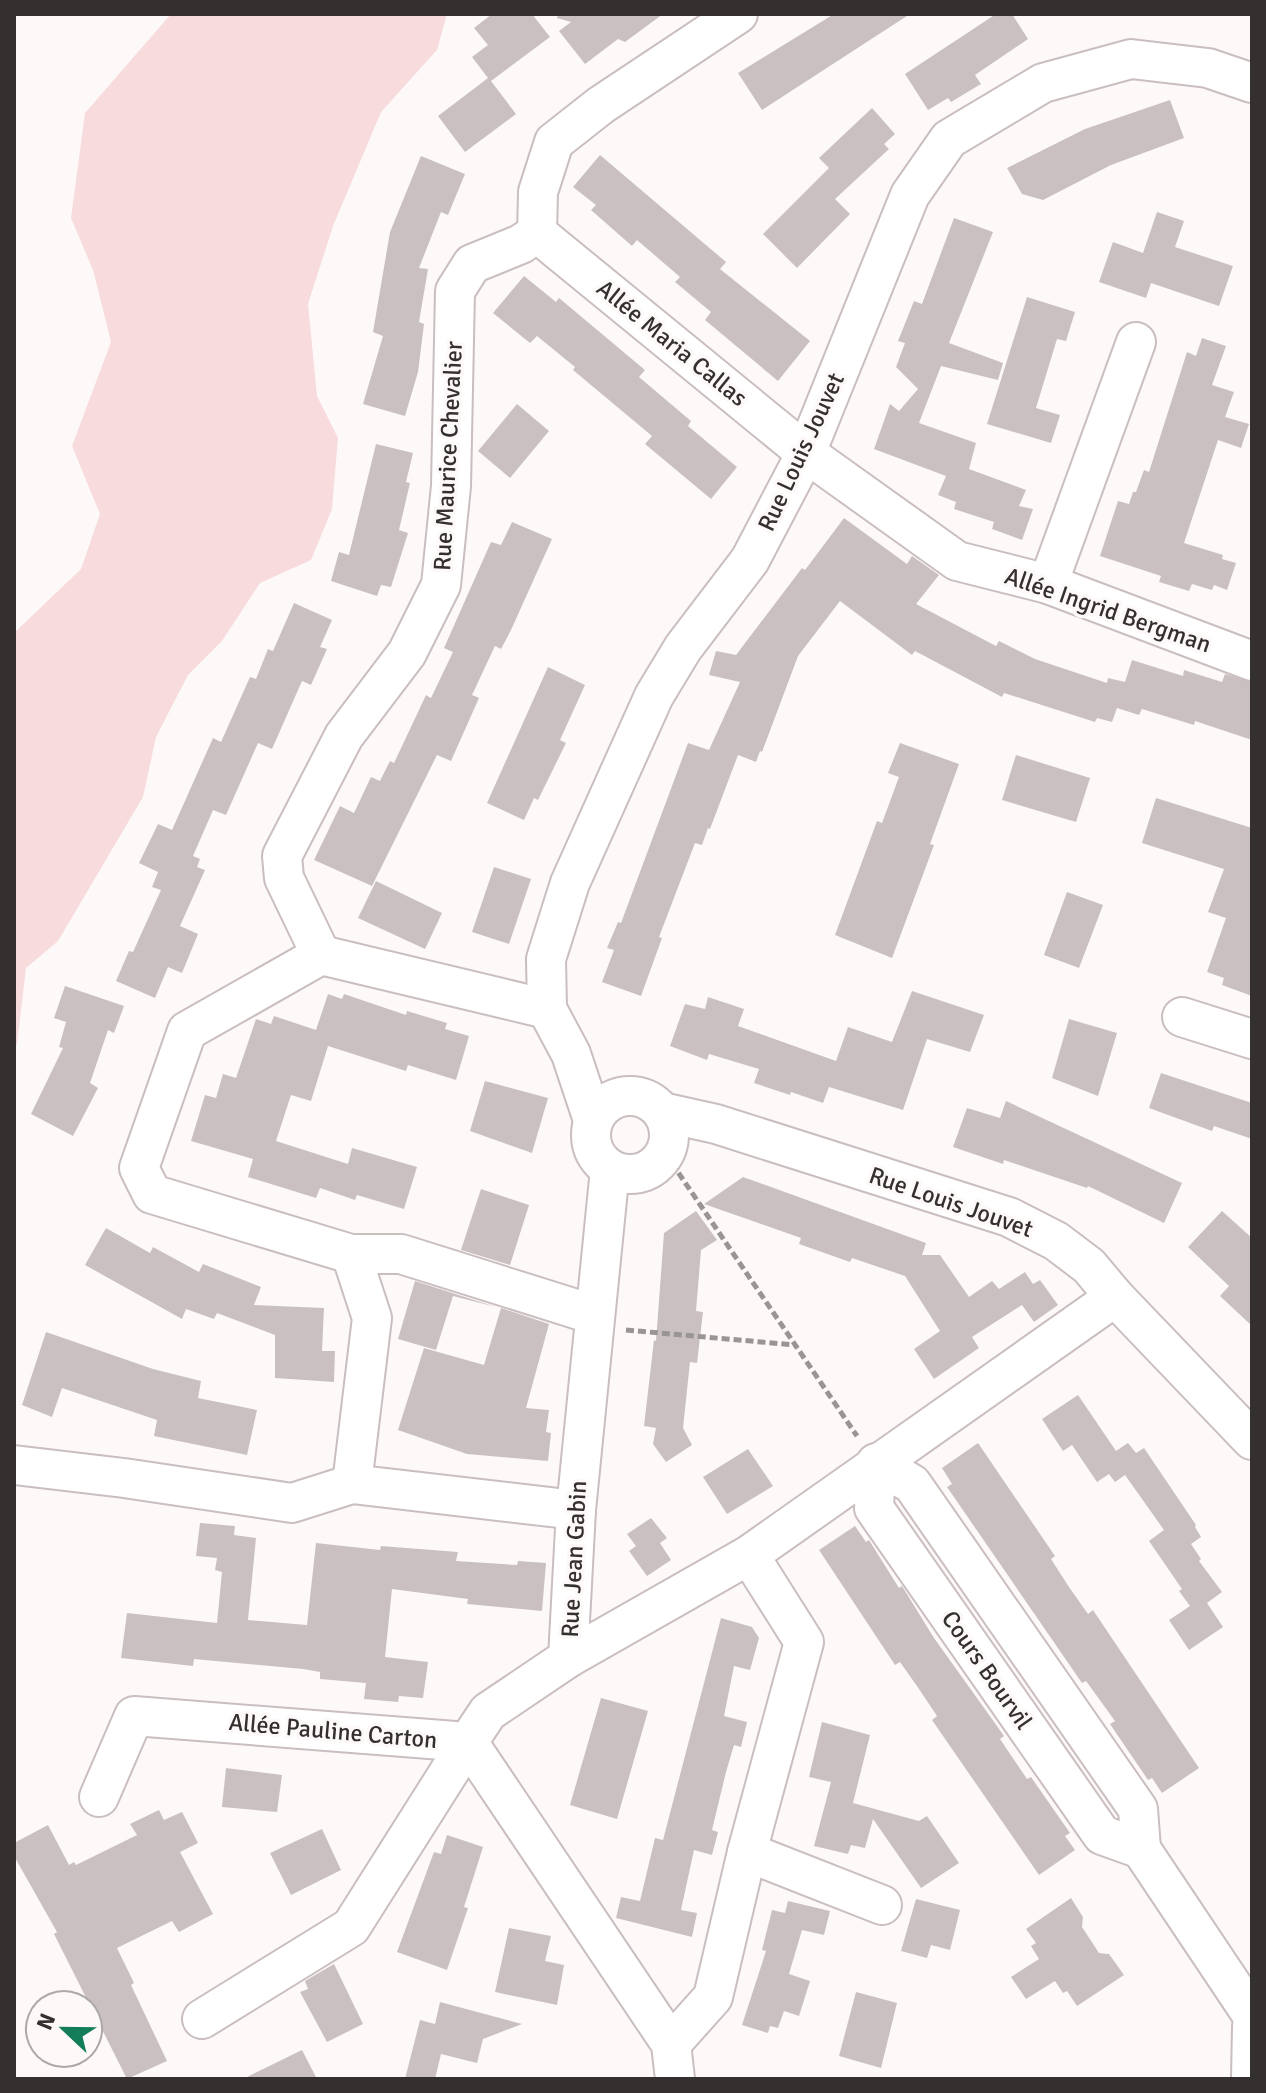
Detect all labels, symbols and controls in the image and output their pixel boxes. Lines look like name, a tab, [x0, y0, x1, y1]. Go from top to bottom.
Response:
street label: Allée Maria Callas	[591, 273, 753, 413]
street label: Rue Maurice Chevalier	[427, 340, 469, 572]
street label: Rue Louis Jouvet	[751, 368, 851, 536]
street label: Allée Ingrid Bergman	[1001, 561, 1215, 659]
street label: Rue Louis Jouvet	[865, 1160, 1037, 1244]
street label: Rue Jean Gabin	[555, 1480, 593, 1638]
street label: Cours Bourvil	[935, 1605, 1039, 1735]
street label: Allée Pauline Carton	[228, 1707, 438, 1755]
north arrow	[24, 1989, 104, 2069]
text: N	[31, 2010, 61, 2034]

